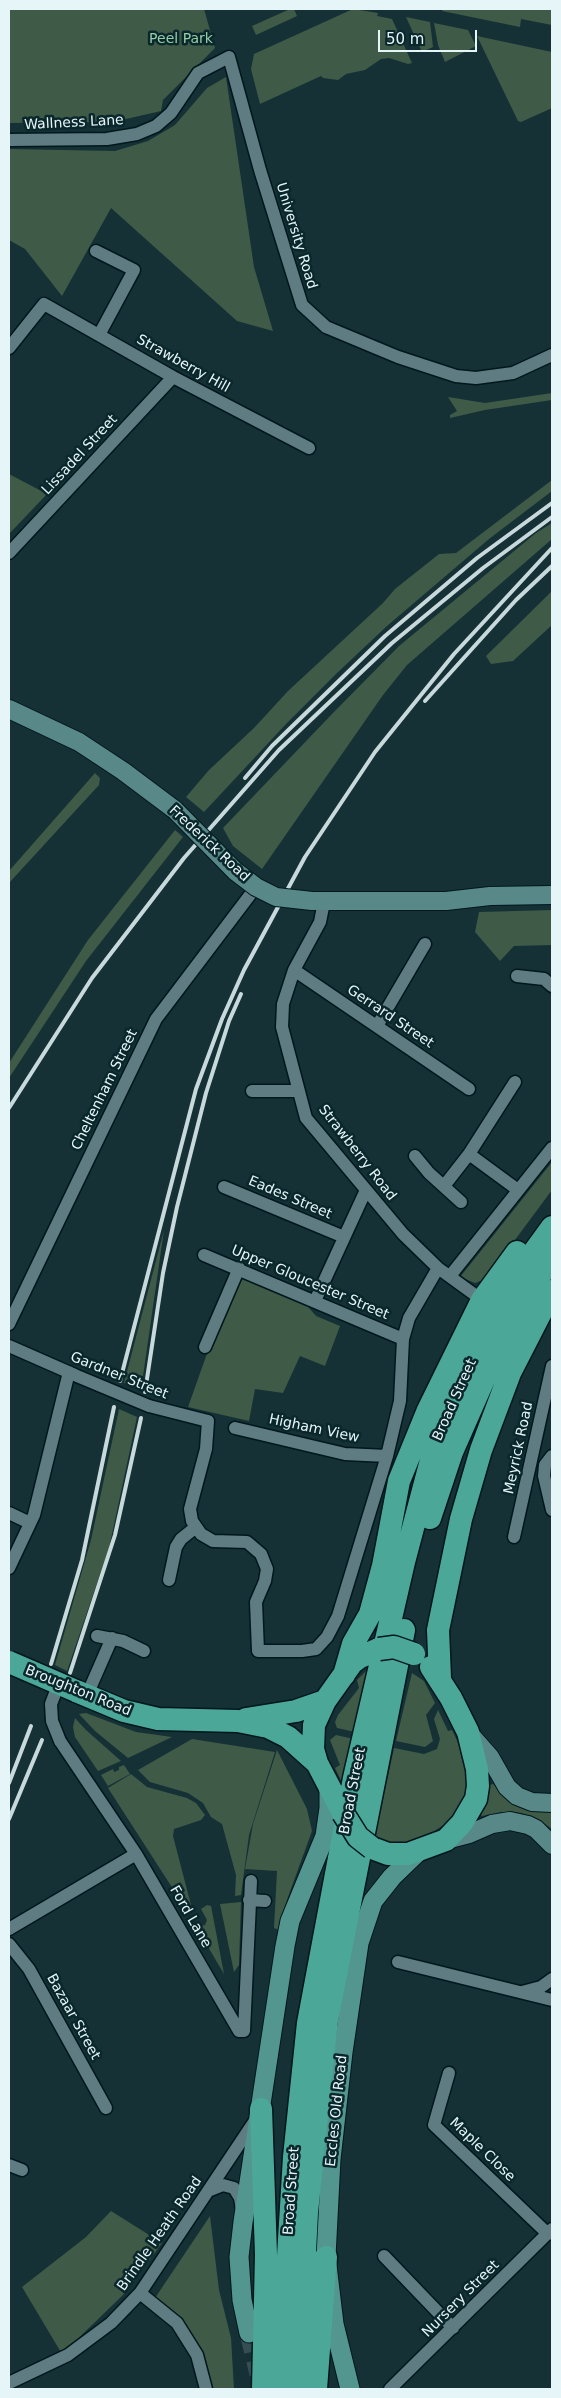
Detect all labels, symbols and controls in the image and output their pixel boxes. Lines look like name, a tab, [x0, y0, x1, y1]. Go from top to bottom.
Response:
scale bar	[381, 20, 480, 52]
text: 50 m	[386, 30, 424, 48]
park label: Peel Park	[149, 31, 213, 47]
street label: Wallness Lane	[24, 112, 124, 134]
street label: University Road	[272, 181, 320, 291]
street label: Strawberry Hill	[134, 331, 232, 397]
street label: Lissadel Street	[39, 412, 121, 498]
street label: Frederick Road	[165, 803, 253, 885]
street label: Gerrard Street	[344, 982, 436, 1052]
street label: Cheltenham Street	[68, 1027, 142, 1153]
street label: Strawberry Road	[314, 1102, 400, 1204]
street label: Eades Street	[246, 1173, 334, 1223]
street label: Upper Gloucester Street	[229, 1242, 391, 1324]
street label: Gardner Street	[68, 1349, 170, 1403]
street label: Broad Street	[429, 1356, 481, 1444]
street label: Meyrick Road	[501, 1400, 537, 1496]
street label: Higham View	[267, 1411, 361, 1447]
street label: Broughton Road	[23, 1662, 133, 1720]
street label: Broad Street	[336, 1746, 370, 1836]
street label: Ford Lane	[166, 1883, 214, 1951]
street label: Bazaar Street	[43, 1971, 103, 2063]
street label: Eccles Old Road	[323, 2054, 351, 2168]
street label: Maple Close	[446, 2115, 518, 2185]
street label: Broad Street	[281, 2146, 303, 2236]
street label: Brindle Heath Road	[114, 2174, 206, 2294]
street label: Nursery Street	[419, 2257, 503, 2341]

